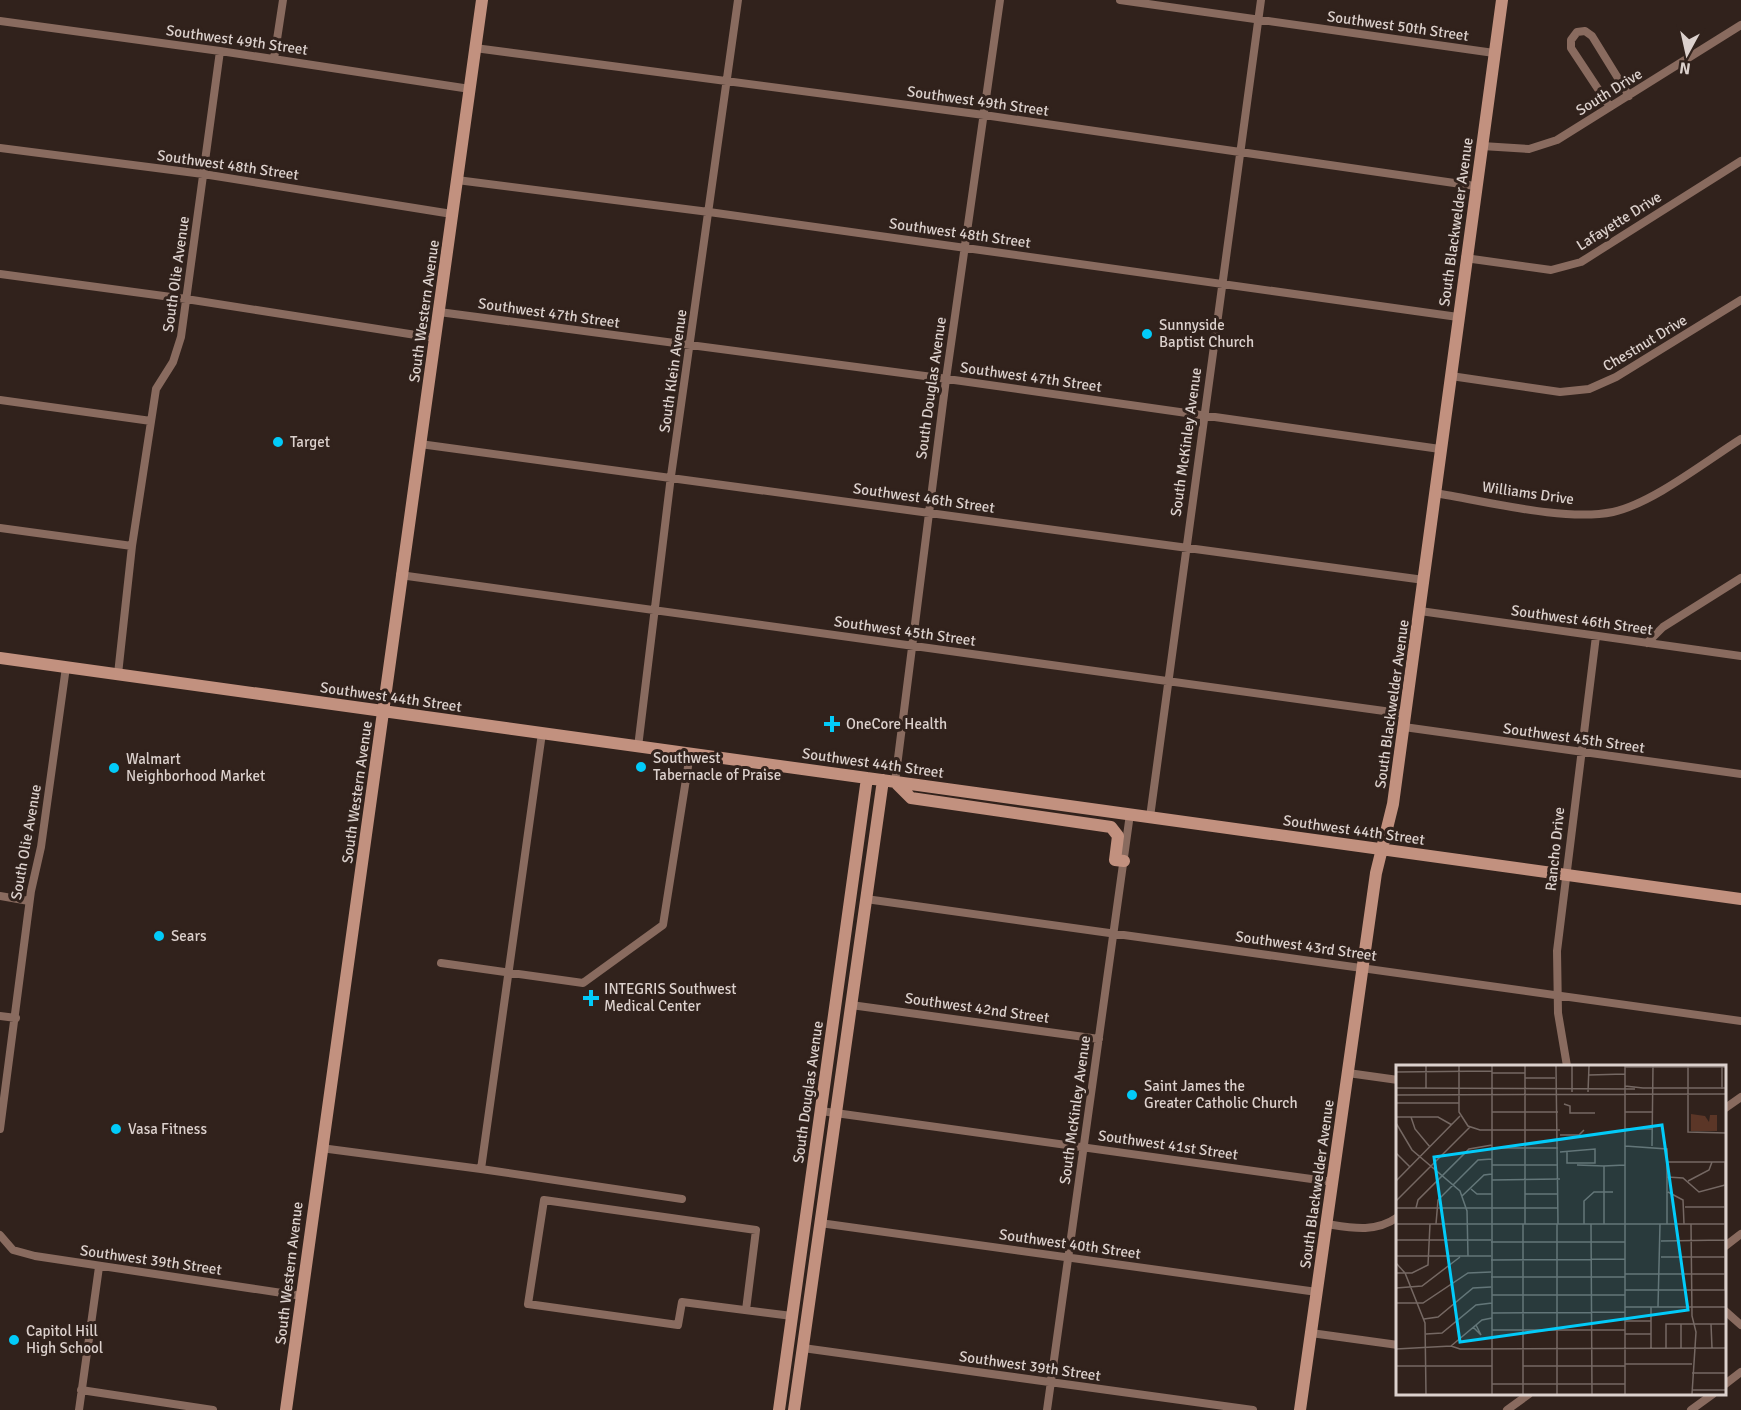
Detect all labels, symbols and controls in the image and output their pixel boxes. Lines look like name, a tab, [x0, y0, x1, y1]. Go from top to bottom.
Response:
street label: Southwest 50th Street	[1326, 7, 1470, 45]
street label: Southwest 49th Street	[165, 21, 309, 59]
north arrow	[1657, 24, 1717, 84]
text: N	[1678, 57, 1692, 79]
street label: South Drive	[1573, 65, 1645, 119]
street label: Southwest 49th Street	[906, 82, 1050, 120]
street label: South Blackwelder Avenue	[1435, 136, 1477, 308]
street label: Southwest 48th Street	[156, 146, 300, 184]
street label: Lafayette Drive	[1573, 188, 1665, 254]
street label: Southwest 48th Street	[888, 214, 1032, 252]
street label: South Olie Avenue	[159, 215, 193, 333]
street label: South Western Avenue	[405, 239, 443, 383]
street label: Southwest 47th Street	[477, 294, 621, 332]
street label: South Klein Avenue	[655, 308, 691, 434]
street label: Chestnut Drive	[1600, 311, 1690, 375]
street label: South Douglas Avenue	[912, 316, 950, 460]
place label: Sunnyside Baptist Church	[1159, 316, 1254, 351]
marker: Sunnyside Baptist Church	[1140, 327, 1154, 341]
street label: Southwest 47th Street	[959, 358, 1103, 396]
street label: South McKinley Avenue	[1167, 366, 1205, 518]
place label: Target	[290, 433, 330, 451]
marker: Target	[271, 435, 285, 449]
street label: Williams Drive	[1481, 478, 1575, 508]
street label: Southwest 46th Street	[852, 479, 996, 517]
street label: Southwest 46th Street	[1510, 601, 1654, 639]
street label: Southwest 45th Street	[833, 612, 977, 650]
street label: South Blackwelder Avenue	[1371, 618, 1413, 790]
street label: Southwest 44th Street	[319, 678, 463, 716]
marker: OneCore Health	[823, 715, 841, 733]
place label: OneCore Health	[846, 715, 947, 733]
street label: Southwest 45th Street	[1502, 719, 1646, 757]
street label: South Western Avenue	[338, 720, 376, 864]
street label: Southwest 44th Street	[801, 744, 945, 782]
place label: Southwest Tabernacle of Praise	[653, 749, 781, 784]
place label: Walmart Neighborhood Market	[126, 750, 265, 785]
marker: Southwest Tabernacle of Praise	[634, 760, 648, 774]
marker: Walmart Neighborhood Market	[107, 761, 121, 775]
street label: South Olie Avenue	[7, 783, 45, 901]
street label: Rancho Drive	[1542, 806, 1568, 892]
street label: Southwest 44th Street	[1282, 811, 1426, 849]
place label: Sears	[171, 927, 207, 945]
street label: Southwest 43rd Street	[1234, 927, 1378, 965]
marker: Sears	[152, 929, 166, 943]
place label: INTEGRIS Southwest Medical Center	[604, 980, 737, 1015]
marker: INTEGRIS Southwest Medical Center	[582, 989, 600, 1007]
street label: Southwest 42nd Street	[904, 989, 1050, 1027]
street label: South Douglas Avenue	[789, 1020, 827, 1164]
street label: South McKinley Avenue	[1056, 1034, 1094, 1186]
inset map	[1396, 1065, 1726, 1395]
place label: Saint James the Greater Catholic Church	[1144, 1077, 1298, 1112]
marker: Saint James the Greater Catholic Church	[1125, 1088, 1139, 1102]
street label: South Blackwelder Avenue	[1296, 1098, 1338, 1270]
place label: Vasa Fitness	[128, 1120, 207, 1138]
marker: Vasa Fitness	[109, 1122, 123, 1136]
street label: Southwest 41st Street	[1097, 1126, 1239, 1164]
street label: South Western Avenue	[271, 1201, 307, 1345]
street label: Southwest 40th Street	[998, 1225, 1142, 1263]
street label: Southwest 39th Street	[79, 1241, 223, 1279]
place label: Capitol Hill High School	[26, 1322, 103, 1357]
marker: Capitol Hill High School	[7, 1333, 21, 1347]
street label: Southwest 39th Street	[958, 1347, 1102, 1385]

